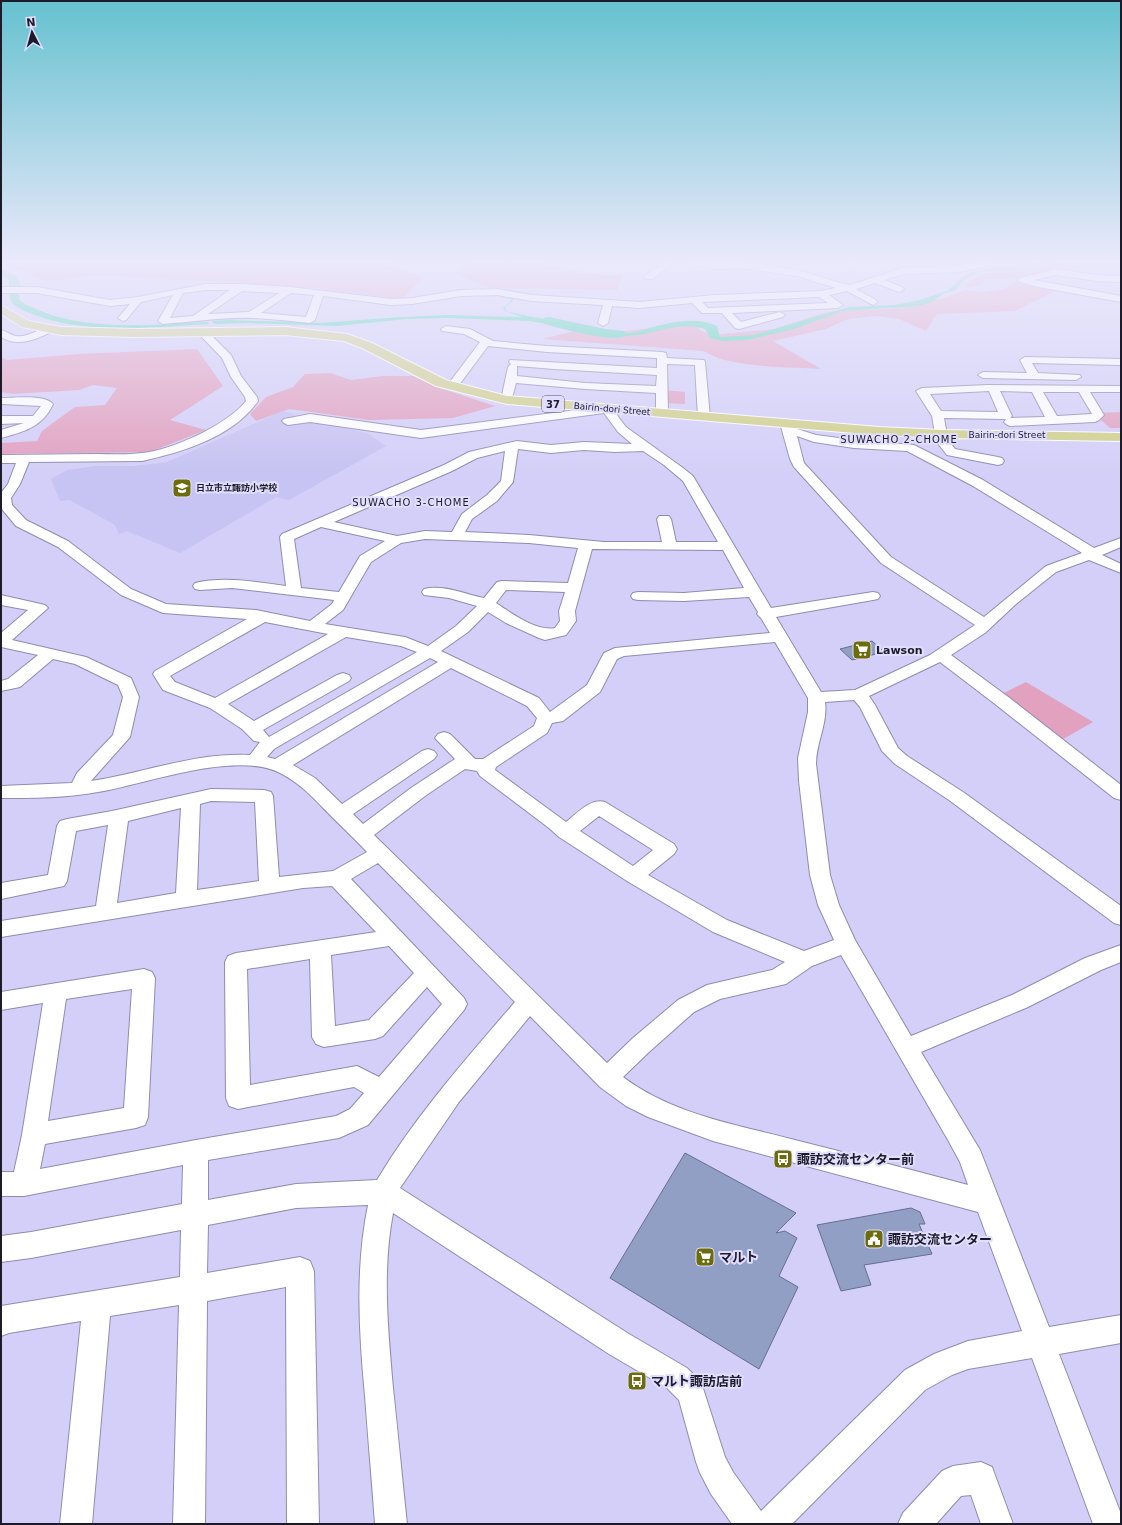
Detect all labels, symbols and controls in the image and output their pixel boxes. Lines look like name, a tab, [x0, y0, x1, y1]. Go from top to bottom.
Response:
north arrow	[12, 12, 52, 52]
text: N	[26, 16, 36, 29]
road number: 37	[542, 396, 564, 412]
street label: Bairin-dori Street	[573, 401, 651, 417]
street label: Bairin-dori Street	[969, 430, 1046, 440]
district label: SUWACHO 2-CHOME	[840, 434, 958, 445]
school or university icon: 日立市立諏訪小学校	[171, 477, 193, 499]
place label: 日立市立諏訪小学校	[196, 483, 278, 493]
district label: SUWACHO 3-CHOME	[352, 497, 470, 508]
supermarket icon: Lawson	[851, 639, 873, 661]
place label: Lawson	[876, 644, 923, 657]
bus stop icon: 諏訪交流センター前	[772, 1148, 794, 1170]
place label: 諏訪交流センター前	[797, 1152, 914, 1167]
public building icon: 諏訪交流センター	[863, 1228, 885, 1250]
place label: 諏訪交流センター	[888, 1232, 992, 1247]
supermarket icon: マルト	[694, 1246, 716, 1268]
place label: マルト	[719, 1250, 758, 1265]
bus stop icon: マルト諏訪店前	[626, 1370, 648, 1392]
place label: マルト諏訪店前	[651, 1374, 742, 1389]

